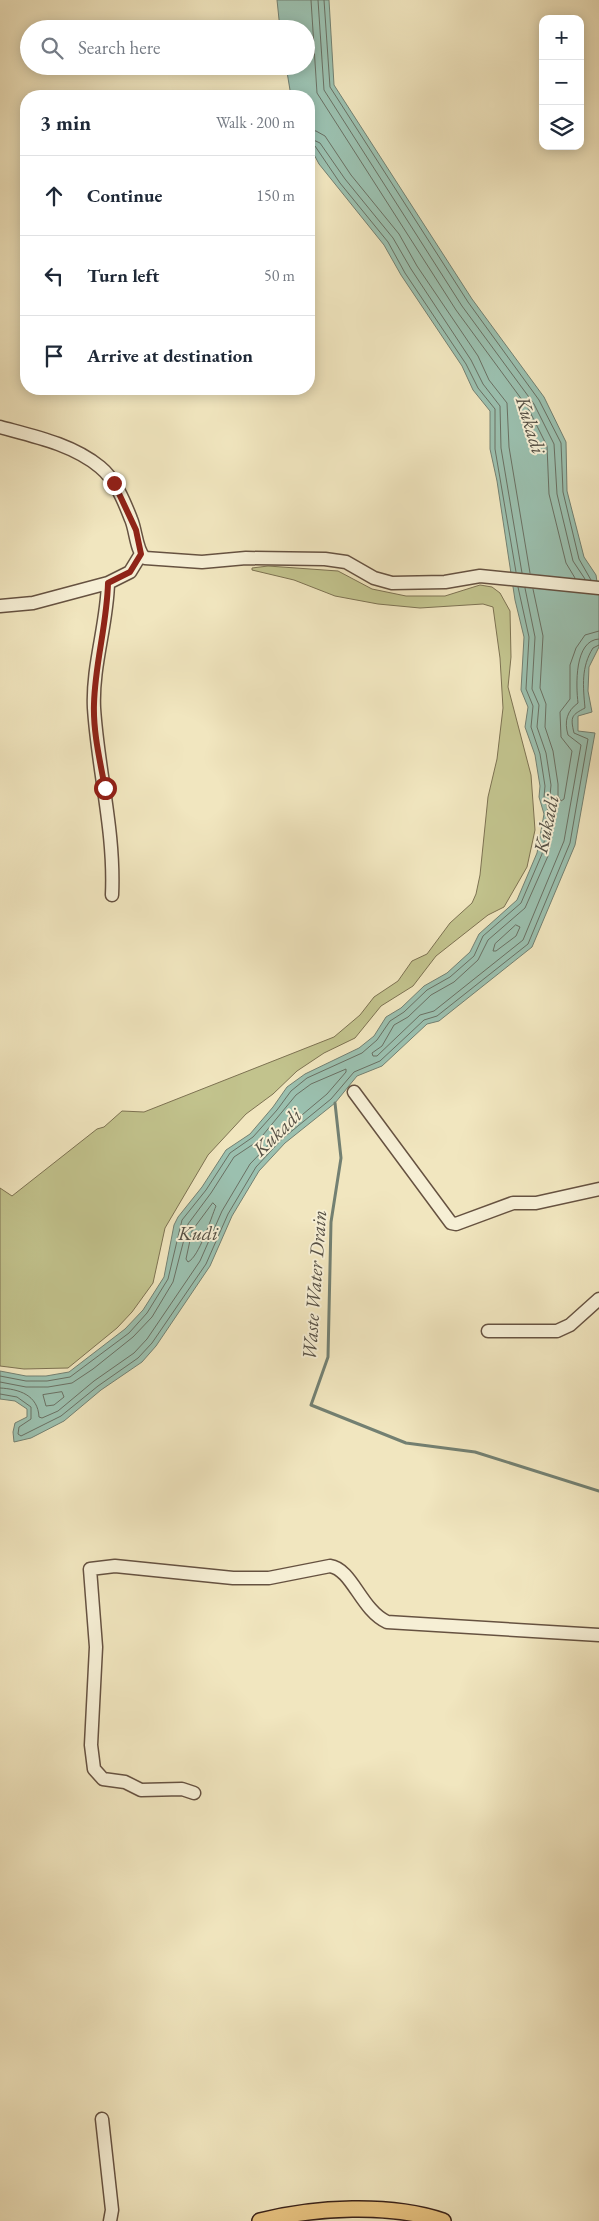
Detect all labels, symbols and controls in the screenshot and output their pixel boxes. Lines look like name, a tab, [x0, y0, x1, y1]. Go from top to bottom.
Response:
map controls	[539, 15, 584, 150]
button: +	[539, 15, 584, 60]
search box	[20, 20, 315, 75]
icon: search	[38, 34, 66, 62]
text: Search here	[78, 35, 160, 60]
button: −	[539, 60, 584, 105]
button: layers	[539, 105, 584, 150]
text: 3 min	[40, 109, 91, 136]
text: Walk · 200 m	[216, 112, 295, 133]
icon: ahead	[40, 182, 68, 210]
text: Continue	[87, 183, 162, 208]
text: 150 m	[256, 185, 295, 206]
icon: left	[40, 262, 68, 290]
text: Turn left	[87, 263, 159, 288]
text: 50 m	[264, 265, 295, 286]
icon: arrive	[40, 342, 68, 370]
text: Arrive at destination	[87, 343, 253, 368]
water label: Kukadi	[510, 392, 552, 458]
route end	[103, 472, 126, 495]
route start	[94, 777, 117, 800]
water label: Kukadi	[527, 791, 565, 856]
water label: Kukadi	[246, 1101, 308, 1162]
water label: Waste Water Drain	[296, 1209, 332, 1361]
water label: Kudi	[177, 1220, 219, 1246]

